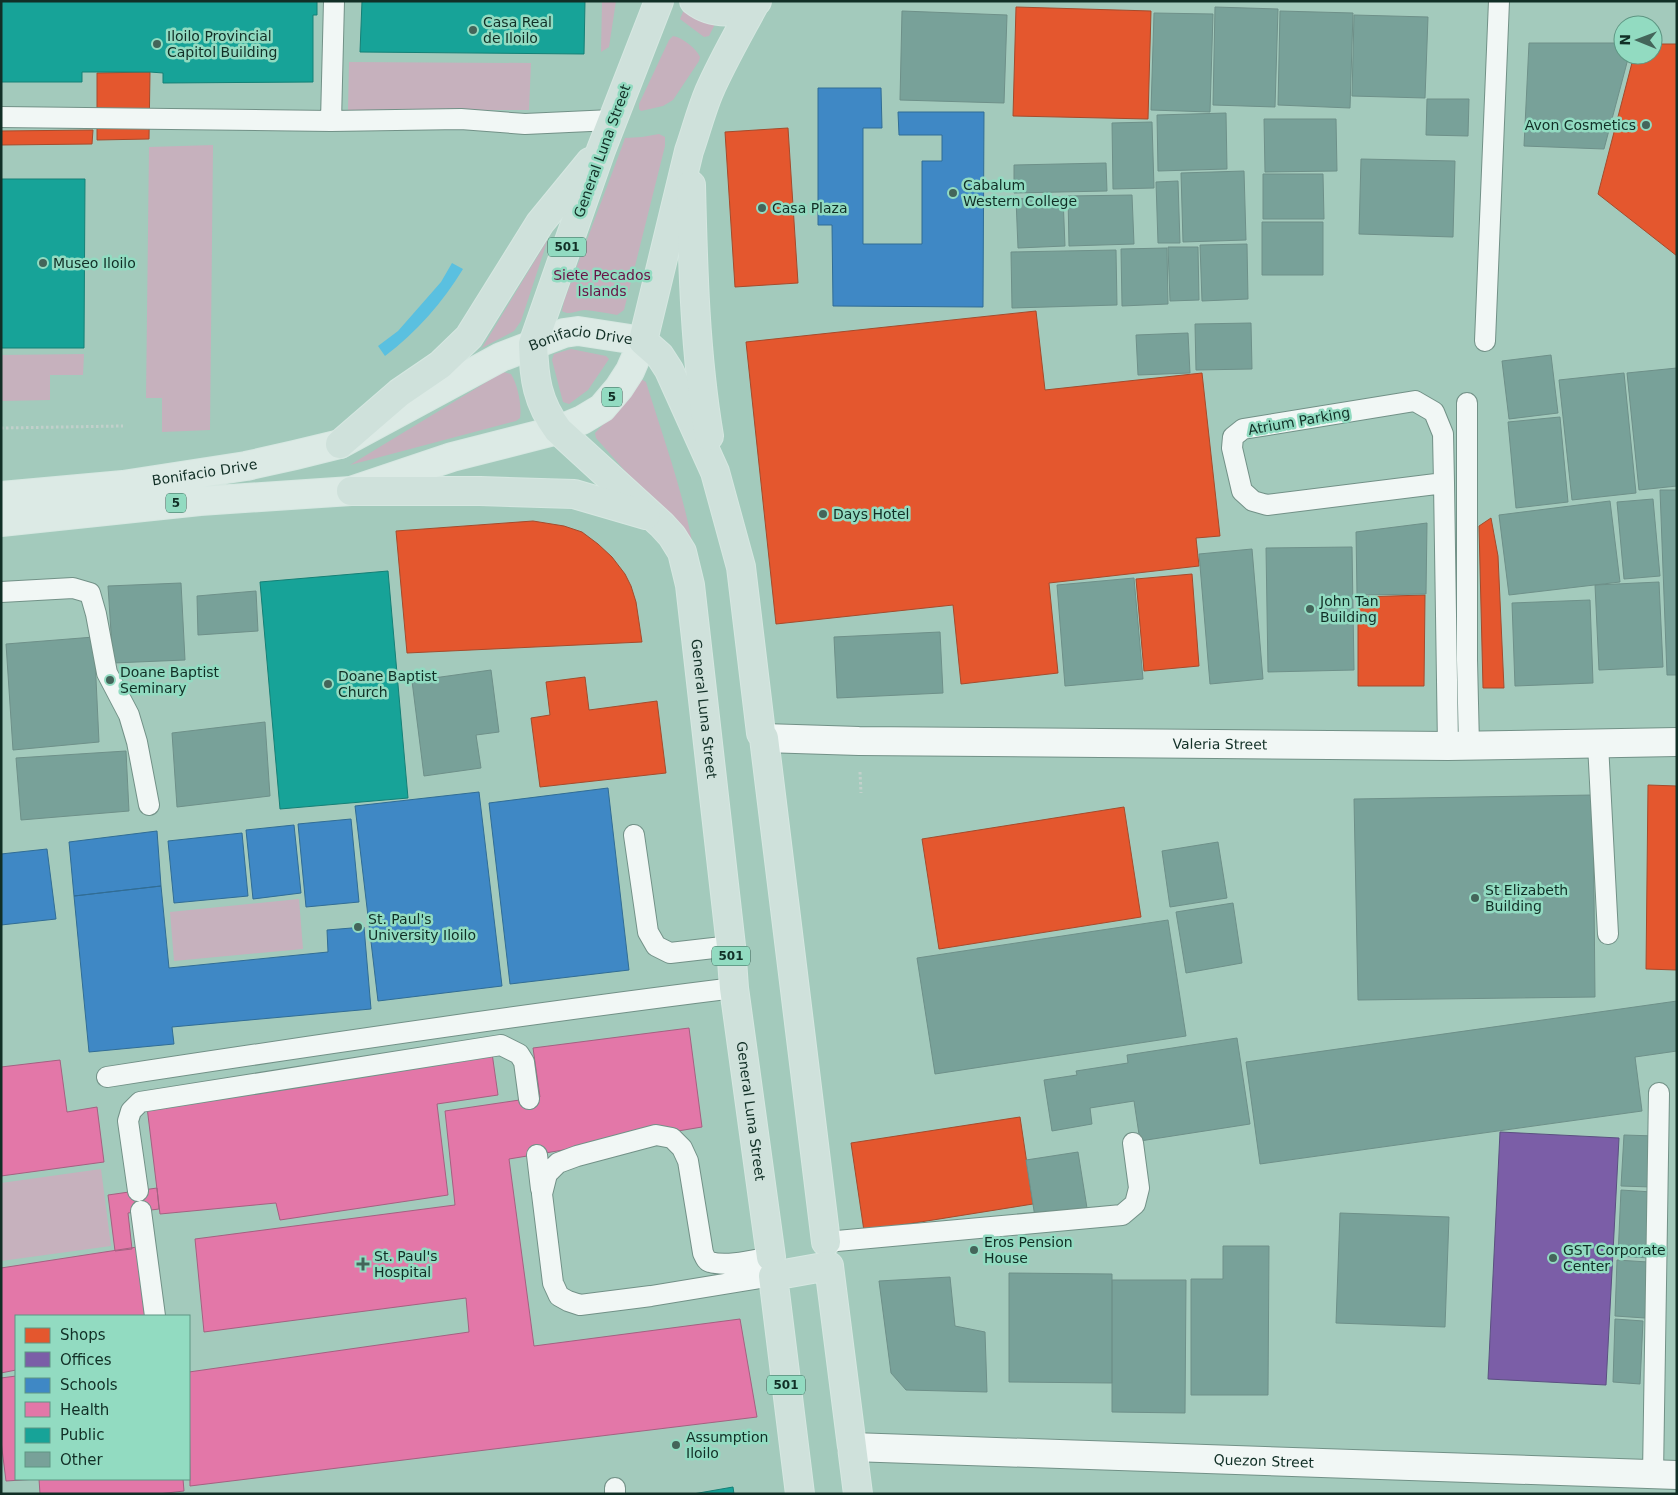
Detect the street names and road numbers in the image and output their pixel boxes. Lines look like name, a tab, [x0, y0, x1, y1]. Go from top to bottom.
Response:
street label: General Luna Street	[570, 82, 634, 220]
road number: 501	[548, 238, 586, 256]
street label: Bonifacio Drive	[526, 323, 634, 354]
road number: 5	[602, 388, 622, 407]
street label: Atrium Parking	[1247, 404, 1351, 438]
street label: Bonifacio Drive	[151, 456, 259, 488]
road number: 5	[166, 493, 186, 512]
street label: General Luna Street	[688, 638, 720, 780]
street label: Valeria Street	[1172, 736, 1268, 752]
road number: 501	[712, 946, 750, 966]
street label: General Luna Street	[733, 1040, 769, 1182]
road number: 501	[767, 1376, 805, 1394]
street label: Quezon Street	[1213, 1451, 1315, 1471]

